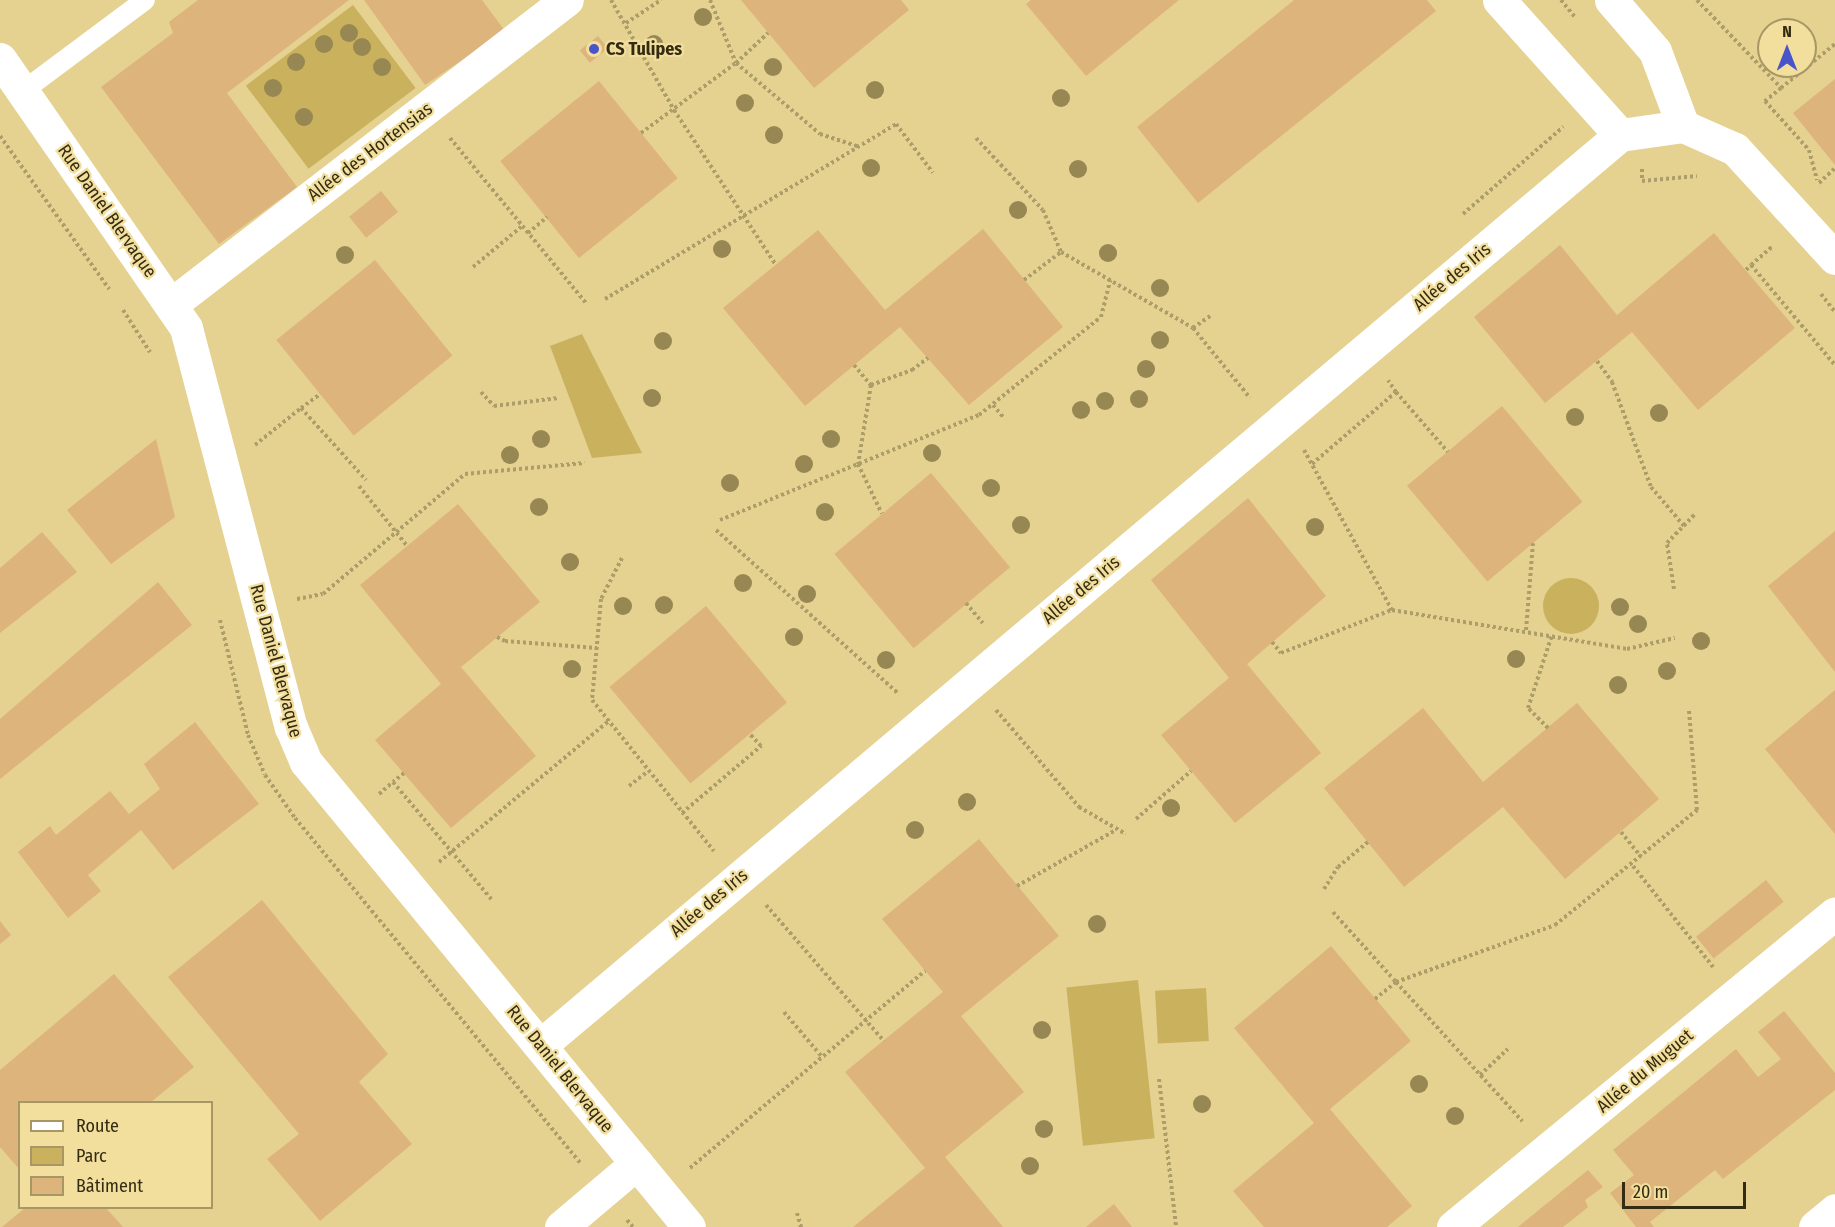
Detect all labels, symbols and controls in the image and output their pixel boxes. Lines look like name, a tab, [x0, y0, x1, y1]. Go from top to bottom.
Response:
north arrow	[1757, 18, 1817, 78]
text: N	[1782, 22, 1792, 41]
place label: CS Tulipes	[606, 38, 682, 60]
marker: CS Tulipes	[587, 42, 601, 56]
street label: Allée des Hortensias	[303, 98, 437, 206]
street label: Rue Daniel Blervaque	[53, 140, 161, 282]
street label: Allée des Iris	[1409, 238, 1495, 316]
street label: Allée des Iris	[1038, 551, 1124, 629]
street label: Rue Daniel Blervaque	[245, 582, 307, 740]
street label: Allée des Iris	[666, 864, 752, 942]
street label: Rue Daniel Blervaque	[502, 1001, 618, 1137]
street label: Allée du Muguet	[1593, 1025, 1697, 1117]
legend	[18, 1101, 213, 1209]
text: Route	[76, 1115, 119, 1137]
text: Parc	[76, 1145, 107, 1167]
scale bar	[1625, 1170, 1750, 1208]
text: Bâtiment	[76, 1175, 143, 1197]
text: 20 m	[1633, 1181, 1668, 1203]

